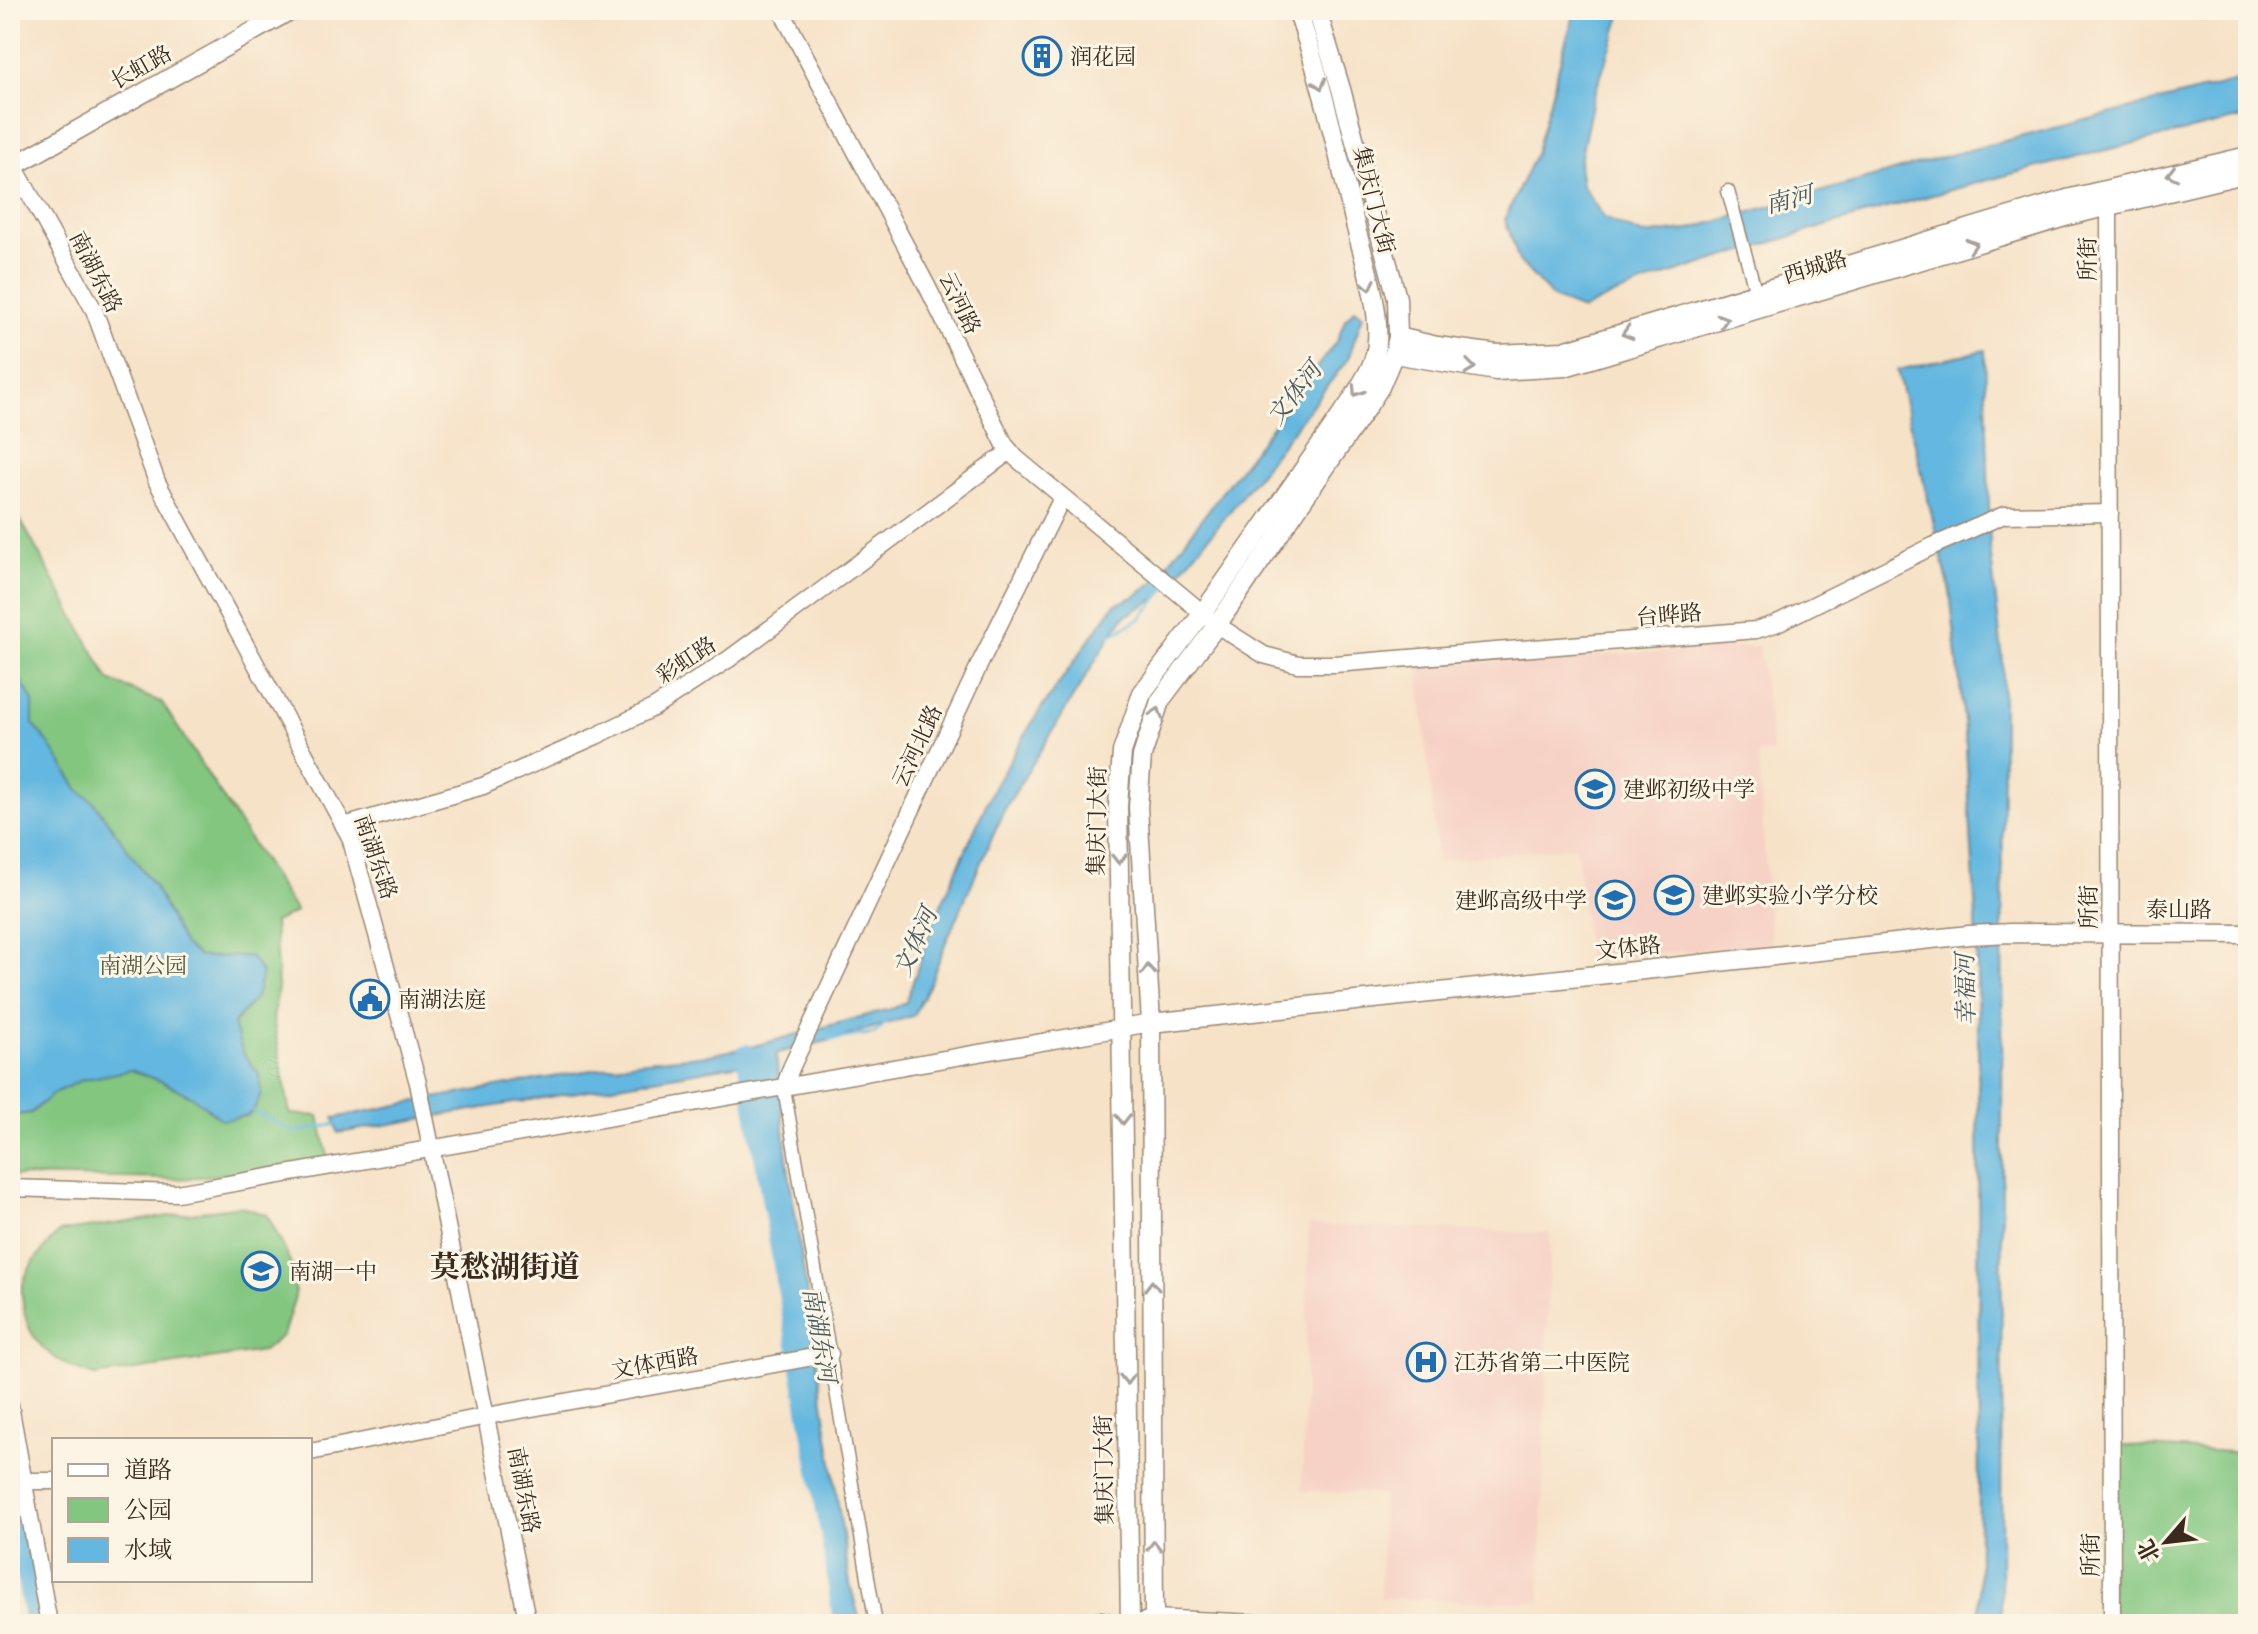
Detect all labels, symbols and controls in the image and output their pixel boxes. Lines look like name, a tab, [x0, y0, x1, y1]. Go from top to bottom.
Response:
building icon: 润花园	[1021, 35, 1063, 77]
street label: 长虹路	[106, 39, 176, 95]
place label: 润花园	[1070, 43, 1136, 70]
one-way arrow	[1311, 77, 1327, 91]
street label: 集庆门大街	[1348, 143, 1400, 257]
one-way arrow	[2166, 165, 2179, 182]
water label: 南河	[1762, 178, 1820, 219]
street label: 南湖东路	[64, 227, 128, 317]
street label: 所街	[2074, 237, 2101, 281]
one-way arrow	[1965, 238, 1978, 254]
street label: 西城路	[1779, 244, 1851, 290]
street label: 云河路	[933, 267, 987, 339]
one-way arrow	[1360, 278, 1377, 292]
one-way arrow	[1716, 314, 1730, 330]
one-way arrow	[1621, 324, 1634, 340]
water label: 文体河	[1260, 353, 1330, 430]
one-way arrow	[1464, 359, 1477, 376]
one-way arrow	[1352, 382, 1367, 397]
street label: 台晔路	[1635, 599, 1703, 631]
street label: 彩虹路	[651, 631, 721, 689]
street label: 云河北路	[886, 700, 948, 792]
one-way arrow	[1147, 707, 1163, 721]
street label: 集庆门大街	[1083, 766, 1111, 876]
school or university icon: 建邺初级中学	[1574, 768, 1616, 810]
place label: 建邺初级中学	[1623, 776, 1755, 803]
street label: 南湖东路	[349, 811, 403, 903]
one-way arrow	[1110, 853, 1128, 866]
school or university icon: 建邺实验小学分校	[1653, 874, 1695, 916]
school or university icon: 建邺高级中学	[1594, 879, 1636, 921]
place label: 建邺实验小学分校	[1702, 882, 1878, 909]
street label: 所街	[2075, 885, 2102, 929]
place label: 建邺高级中学	[1455, 887, 1587, 914]
street label: 泰山路	[2146, 896, 2212, 923]
water label: 文体河	[887, 900, 945, 981]
street label: 文体路	[1594, 931, 1662, 965]
water label: 幸福河	[1950, 950, 1980, 1026]
park label: 南湖公园	[99, 952, 187, 979]
one-way arrow	[1140, 963, 1157, 976]
public building icon: 南湖法庭	[349, 978, 391, 1020]
place label: 南湖法庭	[398, 986, 486, 1013]
one-way arrow	[1114, 1113, 1132, 1126]
district label: 莫愁湖街道	[430, 1248, 580, 1285]
school or university icon: 南湖一中	[240, 1250, 282, 1292]
place label: 南湖一中	[289, 1258, 377, 1285]
one-way arrow	[1143, 1279, 1161, 1292]
water label: 南湖东河	[797, 1285, 843, 1389]
hospital icon: 江苏省第二中医院	[1405, 1341, 1447, 1383]
street label: 文体西路	[609, 1342, 701, 1384]
place label: 江苏省第二中医院	[1454, 1349, 1630, 1376]
one-way arrow	[1118, 1373, 1135, 1386]
street label: 集庆门大街	[1090, 1415, 1118, 1525]
legend	[52, 1438, 312, 1582]
street label: 南湖东路	[502, 1444, 546, 1536]
text: 道路	[124, 1455, 172, 1484]
text: 公园	[124, 1495, 172, 1524]
north arrow	[2126, 1502, 2206, 1582]
street label: 所街	[2077, 1533, 2104, 1577]
text: 水域	[124, 1535, 172, 1564]
text: 北	[2132, 1535, 2166, 1567]
one-way arrow	[1145, 1539, 1162, 1552]

